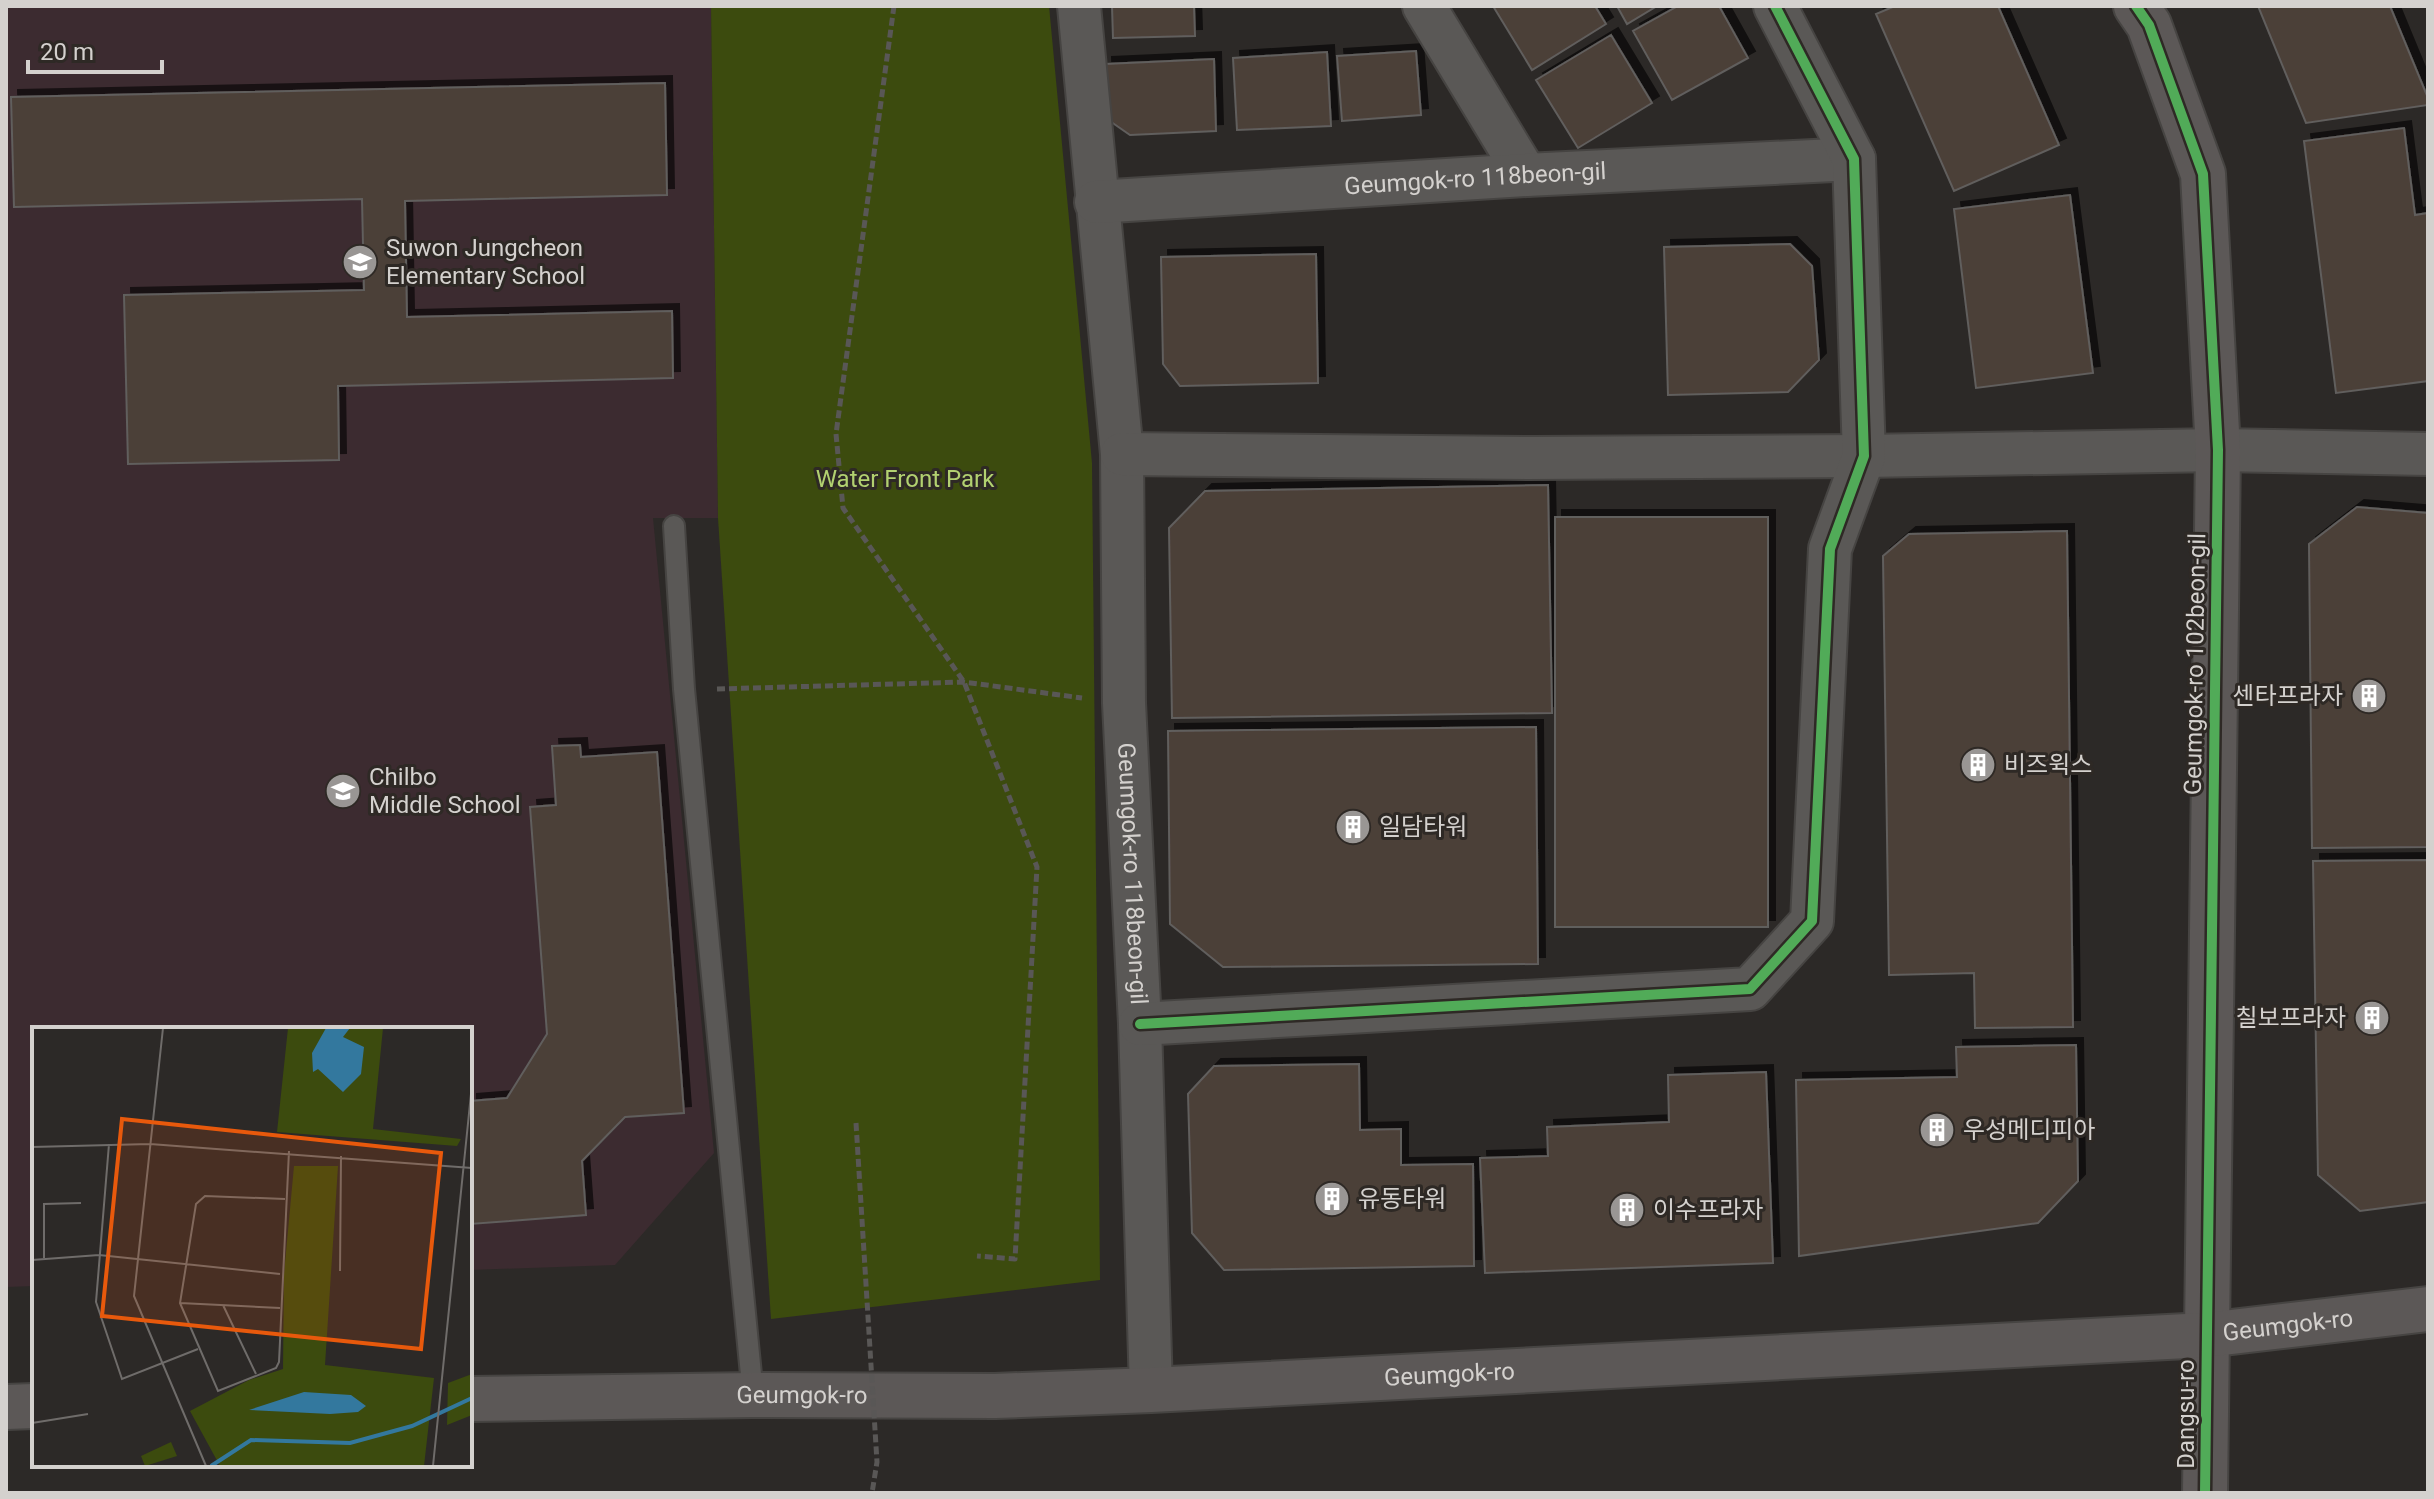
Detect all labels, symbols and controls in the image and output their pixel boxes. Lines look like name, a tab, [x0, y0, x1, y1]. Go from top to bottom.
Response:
scale bar	[28, 24, 162, 74]
text: 20 m	[40, 38, 94, 66]
street label: Geumgok-ro 118beon-gil	[1343, 157, 1607, 200]
place label: Suwon Jungcheon Elementary School	[386, 234, 585, 290]
school or university icon: Suwon Jungcheon Elementary School	[341, 243, 379, 281]
park label: Water Front Park	[816, 465, 995, 493]
street label: Geumgok-ro 102beon-gil	[2179, 533, 2211, 795]
building icon: 센타프라자	[2350, 677, 2388, 715]
place label: 센타프라자	[2233, 682, 2343, 710]
street label: Geumgok-ro 118beon-gil	[1112, 742, 1153, 1005]
building icon: 비즈윅스	[1959, 746, 1997, 784]
place label: 비즈윅스	[2004, 751, 2092, 779]
place label: Chilbo Middle School	[369, 763, 521, 819]
school or university icon: Chilbo Middle School	[324, 772, 362, 810]
building icon: 일담타워	[1334, 808, 1372, 846]
place label: 일담타워	[1379, 813, 1467, 841]
building icon: 칠보프라자	[2353, 999, 2391, 1037]
place label: 칠보프라자	[2236, 1004, 2346, 1032]
inset map	[32, 1027, 472, 1467]
building icon: 우성메디피아	[1918, 1111, 1956, 1149]
place label: 우성메디피아	[1963, 1116, 2095, 1144]
building icon: 유동타워	[1313, 1180, 1351, 1218]
place label: 유동타워	[1358, 1185, 1446, 1213]
building icon: 이수프라자	[1608, 1191, 1646, 1229]
place label: 이수프라자	[1653, 1196, 1763, 1224]
street label: Geumgok-ro	[2221, 1304, 2355, 1347]
street label: Geumgok-ro	[1383, 1357, 1516, 1392]
street label: Dangsu-ro	[2172, 1359, 2200, 1469]
street label: Geumgok-ro	[736, 1381, 868, 1409]

